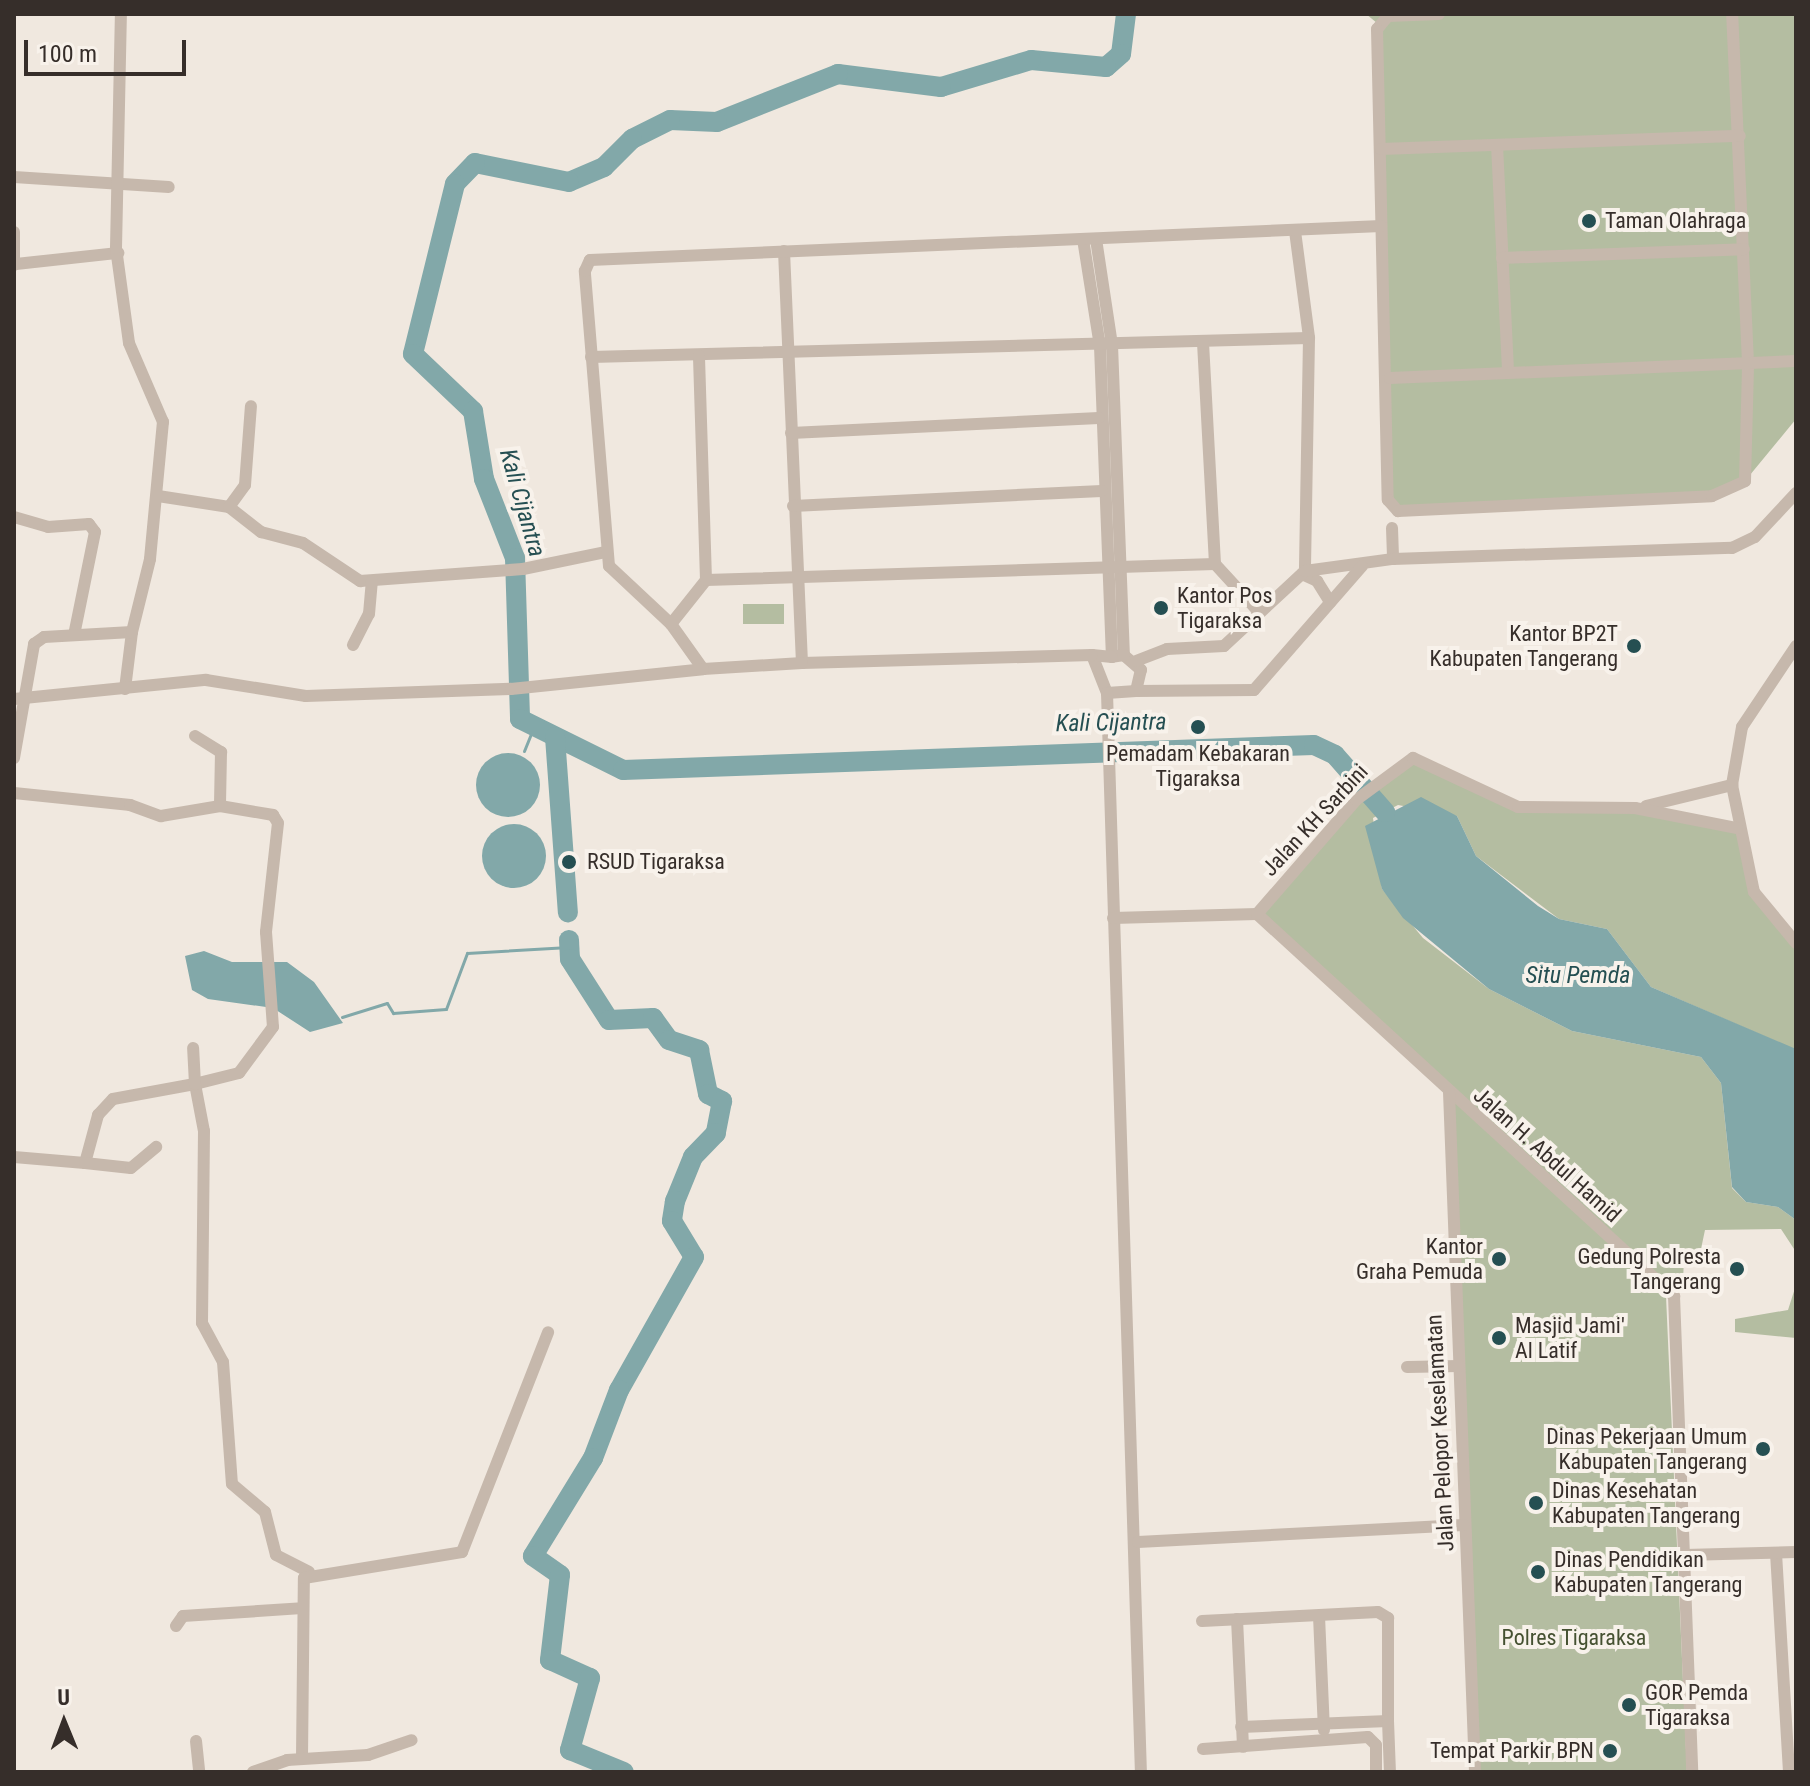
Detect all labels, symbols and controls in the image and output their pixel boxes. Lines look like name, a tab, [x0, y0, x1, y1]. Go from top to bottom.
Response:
scale bar	[28, 24, 190, 74]
text: 100 m	[38, 40, 97, 68]
place label: Taman Olahraga	[1605, 208, 1746, 234]
marker: Taman Olahraga	[1580, 212, 1598, 230]
water label: Kali Cijantra	[493, 446, 551, 560]
place label: Kantor Pos Tigaraksa	[1177, 582, 1272, 634]
marker: Kantor Pos Tigaraksa	[1152, 599, 1170, 617]
place label: Kantor BP2T Kabupaten Tangerang	[1429, 620, 1618, 672]
marker: Kantor BP2T Kabupaten Tangerang	[1625, 637, 1643, 655]
water label: Kali Cijantra	[1055, 708, 1167, 738]
marker: Pemadam Kebakaran Tigaraksa	[1189, 718, 1207, 736]
place label: Pemadam Kebakaran Tigaraksa	[1106, 740, 1290, 792]
street label: Jalan KH Sarbini	[1256, 759, 1374, 881]
place label: RSUD Tigaraksa	[587, 849, 725, 875]
marker: RSUD Tigaraksa	[558, 851, 580, 873]
water label: Situ Pemda	[1526, 962, 1630, 990]
street label: Jalan H. Abdul Hamid	[1468, 1082, 1626, 1228]
place label: Kantor Graha Pemuda	[1356, 1233, 1483, 1284]
place label: Gedung Polresta Tangerang	[1578, 1243, 1721, 1294]
marker: Kantor Graha Pemuda	[1490, 1250, 1508, 1268]
marker: Gedung Polresta Tangerang	[1728, 1260, 1746, 1278]
place label: Masjid Jami' Al Latif	[1515, 1312, 1625, 1364]
street label: Jalan Pelopor Keselamatan	[1421, 1314, 1459, 1552]
marker: Masjid Jami' Al Latif	[1490, 1329, 1508, 1347]
place label: Dinas Pekerjaan Umum Kabupaten Tangerang	[1546, 1423, 1747, 1474]
marker: Dinas Pekerjaan Umum Kabupaten Tangerang	[1754, 1440, 1772, 1458]
place label: Dinas Kesehatan Kabupaten Tangerang	[1552, 1477, 1741, 1528]
marker: Dinas Kesehatan Kabupaten Tangerang	[1527, 1494, 1545, 1512]
place label: Dinas Pendidikan Kabupaten Tangerang	[1554, 1546, 1743, 1598]
marker: Dinas Pendidikan Kabupaten Tangerang	[1529, 1563, 1547, 1581]
park label: Polres Tigaraksa	[1501, 1625, 1647, 1651]
place label: GOR Pemda Tigaraksa	[1645, 1679, 1748, 1730]
north arrow	[24, 1682, 104, 1762]
text: U	[57, 1685, 70, 1710]
marker: GOR Pemda Tigaraksa	[1620, 1696, 1638, 1714]
place label: Tempat Parkir BPN	[1430, 1738, 1594, 1764]
marker: Tempat Parkir BPN	[1601, 1742, 1619, 1760]

